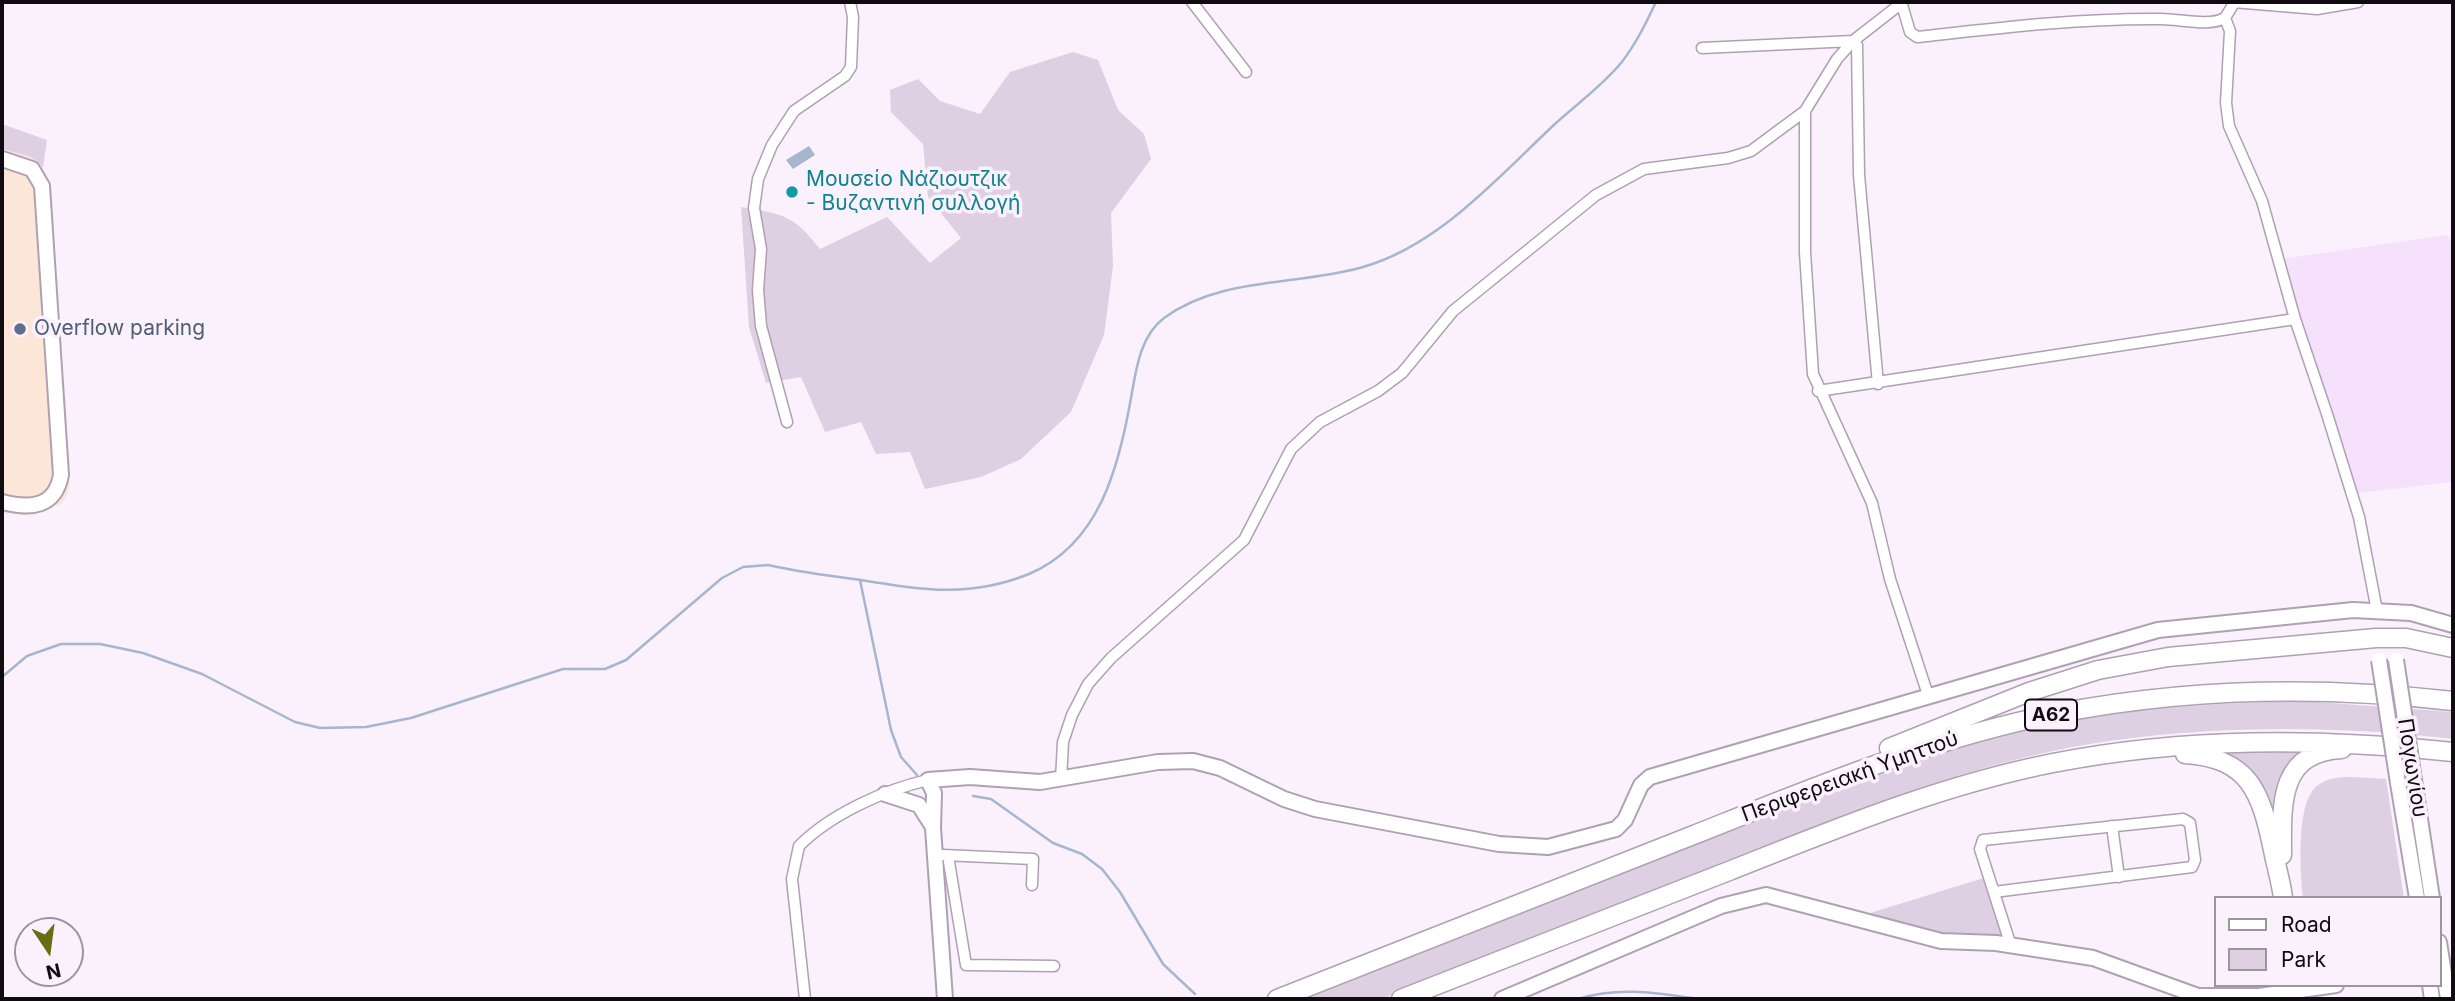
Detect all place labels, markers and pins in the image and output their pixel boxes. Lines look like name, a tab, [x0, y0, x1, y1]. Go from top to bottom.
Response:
place label: Μουσείο Νάζιουτζικ - Βυζαντινή συλλογή	[806, 167, 1021, 217]
marker: Μουσείο Νάζιουτζικ - Βυζαντινή συλλογή	[784, 184, 800, 200]
place label: Overflow parking	[34, 316, 205, 342]
marker: Overflow parking	[12, 321, 28, 337]

